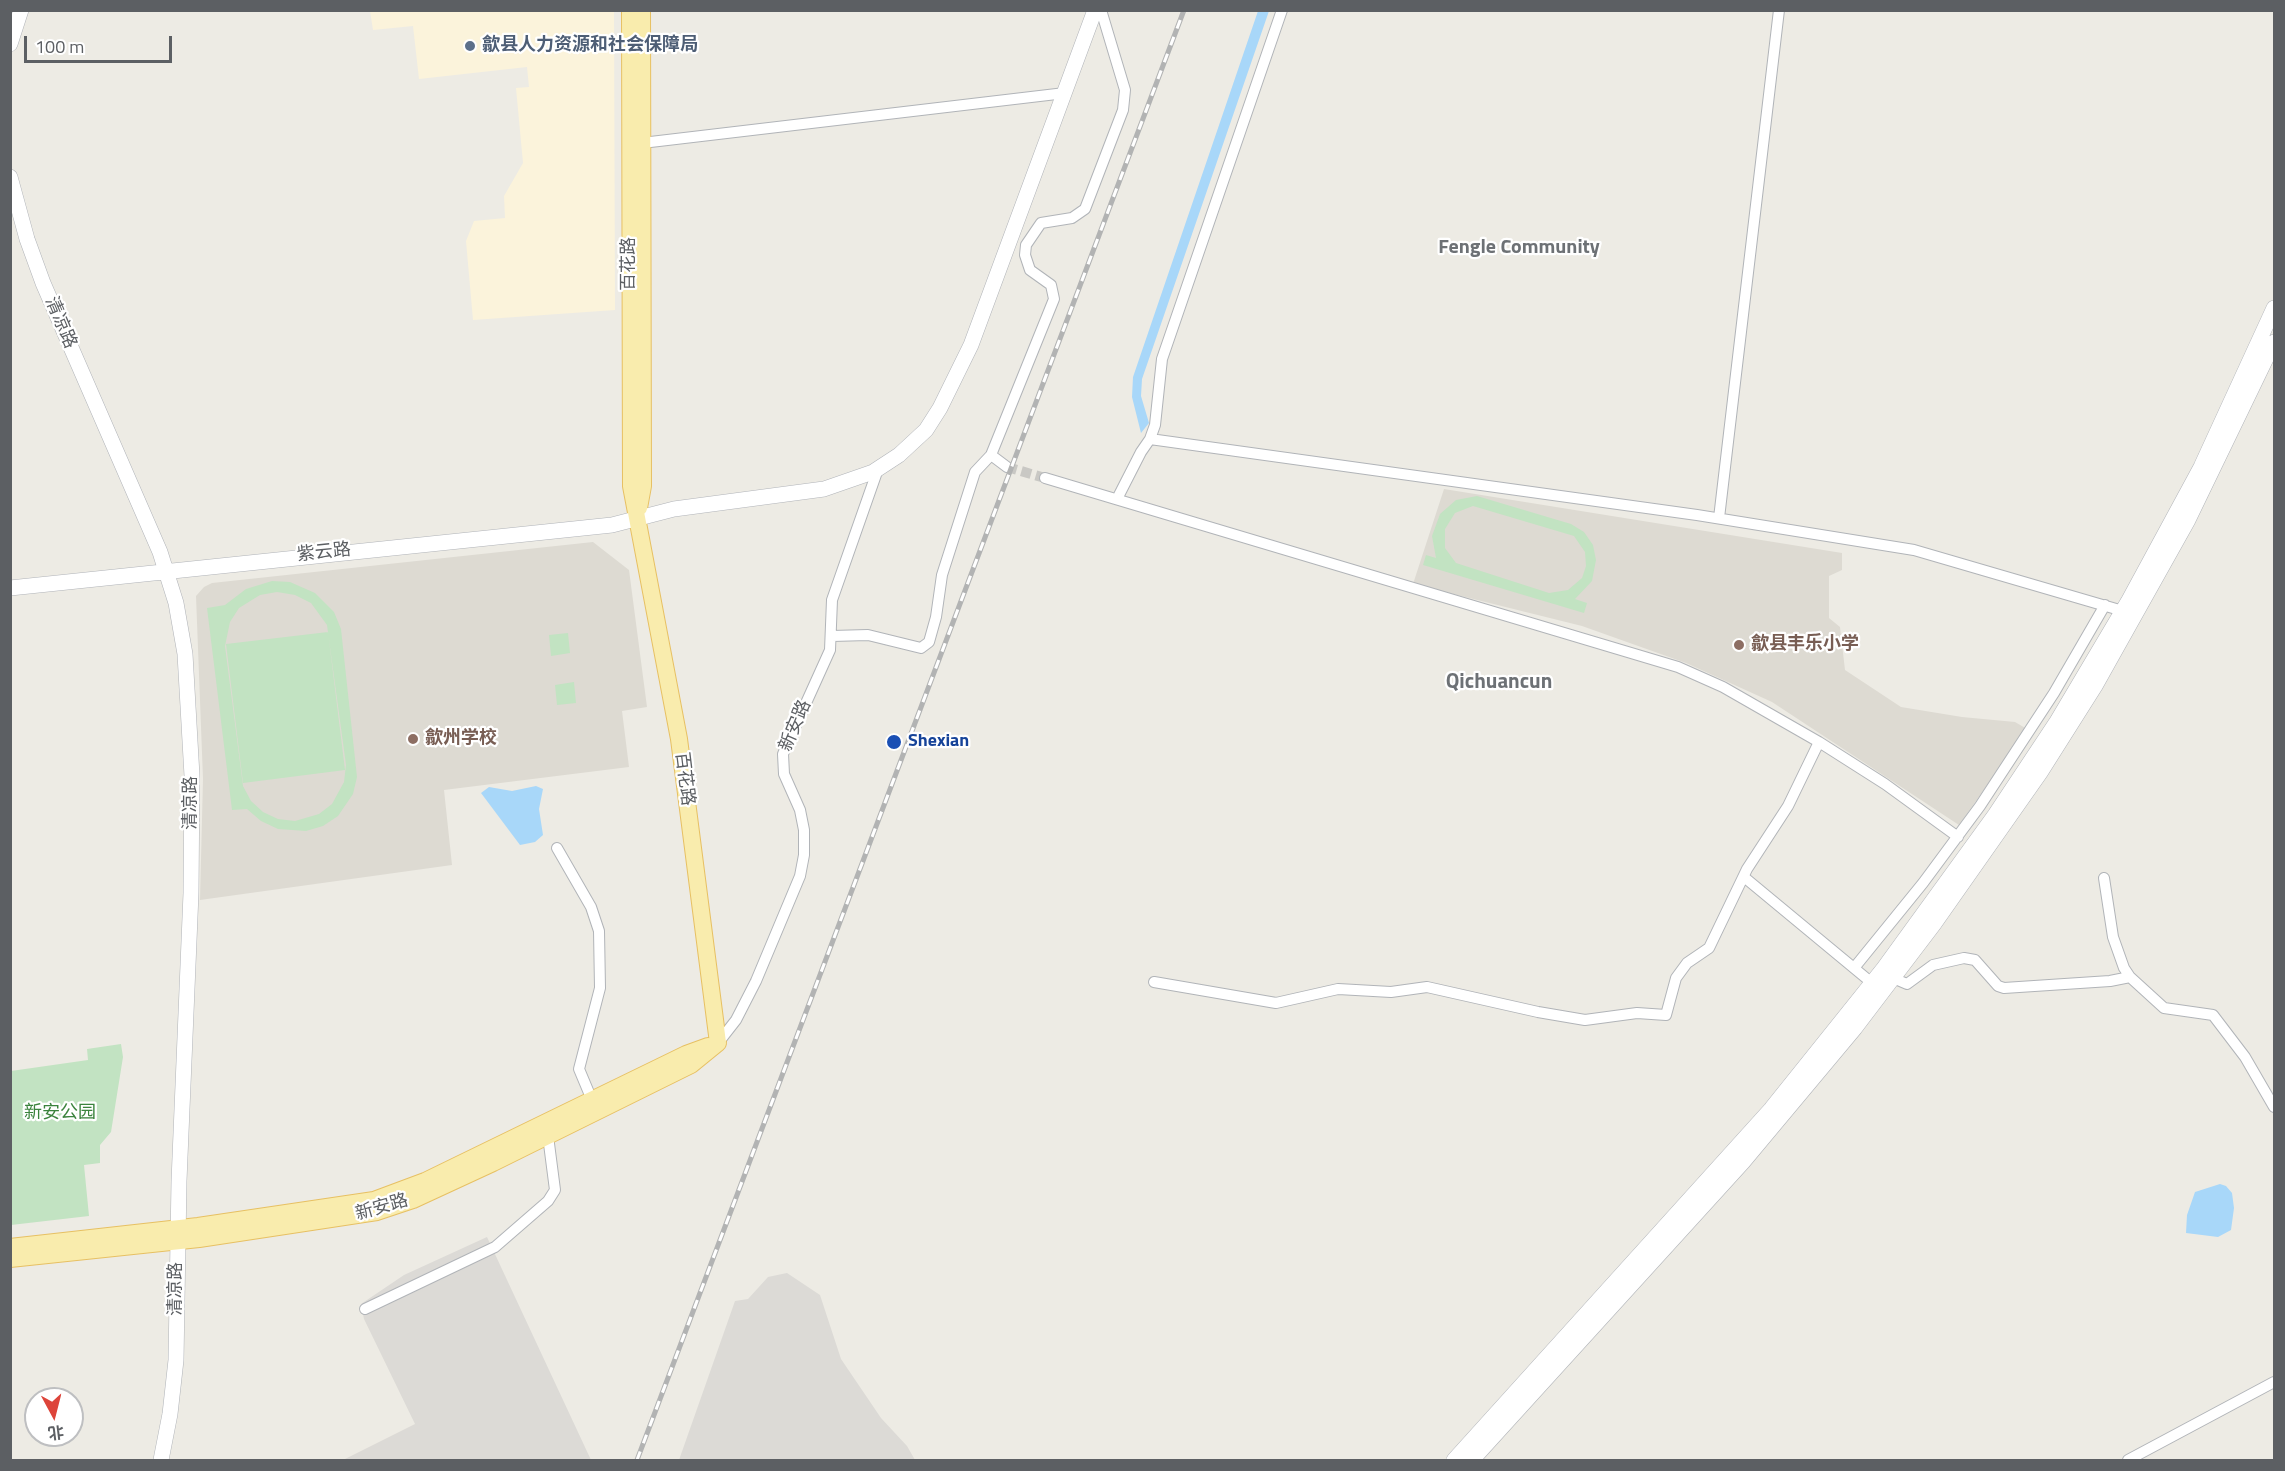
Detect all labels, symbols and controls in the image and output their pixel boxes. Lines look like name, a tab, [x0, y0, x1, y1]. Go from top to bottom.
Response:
scale bar	[27, 24, 176, 62]
text: 100 m	[35, 33, 84, 60]
place label: 歙县人力资源和社会保障局	[482, 35, 698, 57]
marker: 歙县人力资源和社会保障局	[463, 39, 477, 53]
district label: Fengle Community	[1438, 236, 1600, 260]
street label: 百花路	[619, 237, 641, 291]
street label: 清凉路	[40, 294, 80, 352]
street label: 紫云路	[296, 539, 352, 567]
place label: 歙县丰乐小学	[1751, 634, 1859, 656]
marker: 歙县丰乐小学	[1732, 638, 1746, 652]
district label: Qichuancun	[1446, 670, 1552, 696]
street label: 新安路	[776, 697, 816, 755]
place label: 歙州学校	[425, 728, 497, 750]
place label: Shexian	[908, 731, 969, 753]
marker: 歙州学校	[406, 732, 420, 746]
marker: Shexian	[885, 733, 903, 751]
street label: 百花路	[670, 751, 698, 807]
street label: 清凉路	[181, 776, 203, 830]
park label: 新安公园	[24, 1103, 96, 1125]
street label: 新安路	[353, 1190, 411, 1226]
street label: 清凉路	[166, 1262, 188, 1316]
north arrow	[24, 1387, 84, 1447]
text: 北	[47, 1420, 65, 1446]

